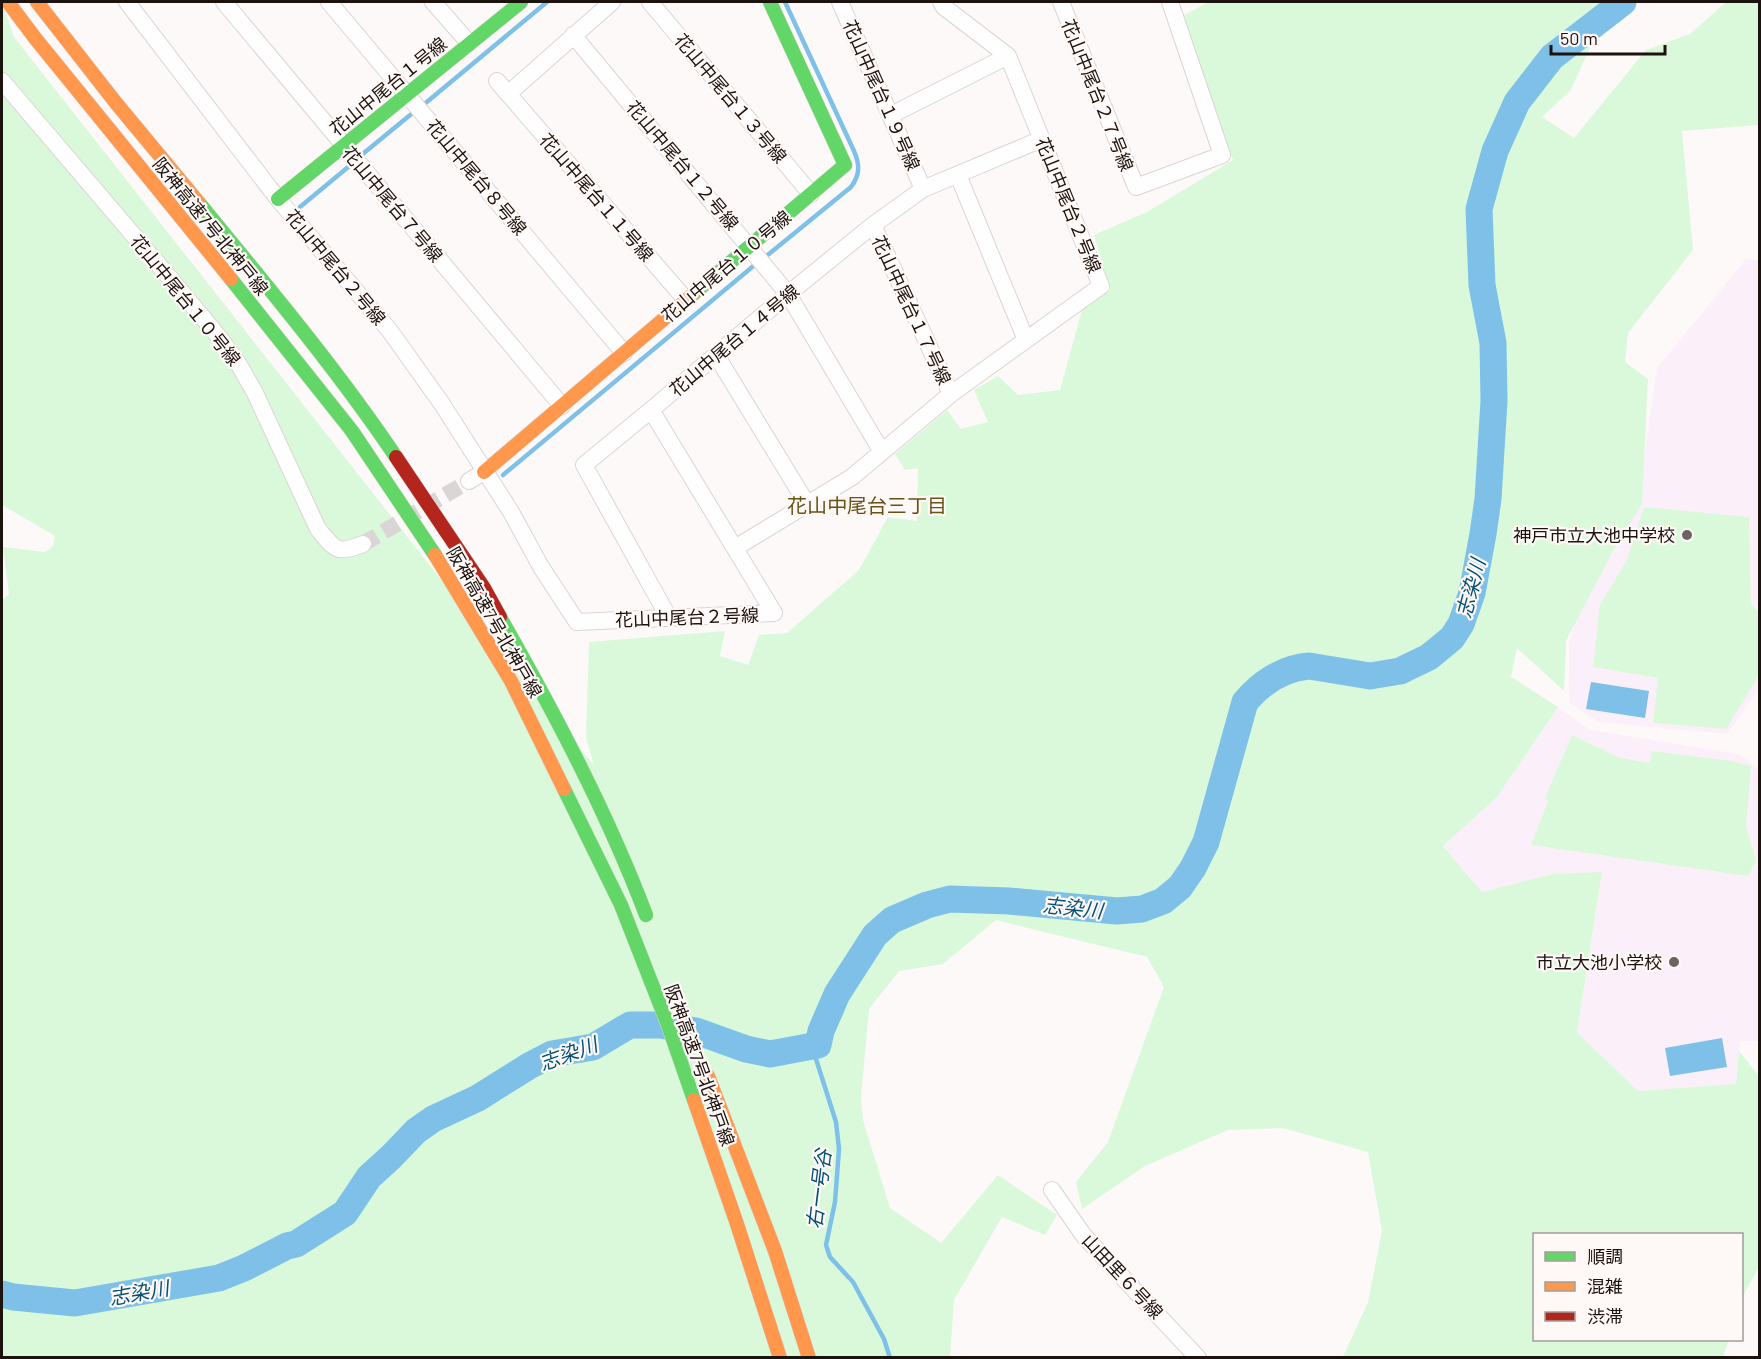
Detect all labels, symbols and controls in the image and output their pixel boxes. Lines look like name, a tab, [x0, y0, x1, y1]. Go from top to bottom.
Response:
street label: 花山中尾台２７号線	[1057, 16, 1139, 174]
street label: 花山中尾台１９号線	[839, 17, 925, 173]
scale bar	[1551, 18, 1665, 56]
text: 50 m	[1560, 27, 1598, 49]
street label: 花山中尾台１３号線	[671, 29, 791, 167]
street label: 花山中尾台１号線	[325, 32, 451, 140]
street label: 花山中尾台１２号線	[623, 96, 743, 234]
street label: 花山中尾台８号線	[422, 115, 532, 239]
street label: 花山中尾台１１号線	[536, 129, 658, 265]
street label: 花山中尾台２号線	[1032, 134, 1106, 276]
street label: 花山中尾台７号線	[338, 142, 448, 266]
street label: 阪神高速7号北神戸線	[149, 153, 273, 299]
street label: 花山中尾台２号線	[281, 205, 391, 329]
street label: 花山中尾台１０号線	[657, 206, 795, 326]
street label: 花山中尾台１０号線	[126, 230, 246, 370]
street label: 花山中尾台１７号線	[868, 232, 956, 388]
street label: 花山中尾台１４号線	[665, 280, 803, 400]
district label: 花山中尾台三丁目	[787, 493, 947, 517]
place label: 神戸市立大池中学校	[1513, 524, 1675, 546]
marker: 神戸市立大池中学校	[1680, 528, 1694, 542]
street label: 阪神高速7号北神戸線	[443, 543, 547, 701]
water label: 志染川	[1451, 554, 1490, 620]
street label: 花山中尾台２号線	[615, 603, 759, 631]
water label: 志染川	[1042, 892, 1106, 922]
place label: 市立大池小学校	[1536, 951, 1662, 973]
marker: 市立大池小学校	[1667, 955, 1681, 969]
street label: 阪神高速7号北神戸線	[661, 981, 739, 1149]
water label: 志染川	[536, 1031, 602, 1075]
water label: 右一号谷	[801, 1146, 835, 1230]
street label: 山田里６号線	[1078, 1229, 1168, 1323]
legend	[1533, 1233, 1743, 1341]
text: 順調	[1587, 1245, 1623, 1267]
water label: 志染川	[107, 1275, 173, 1309]
text: 混雑	[1587, 1275, 1623, 1297]
text: 渋滞	[1587, 1305, 1623, 1327]

